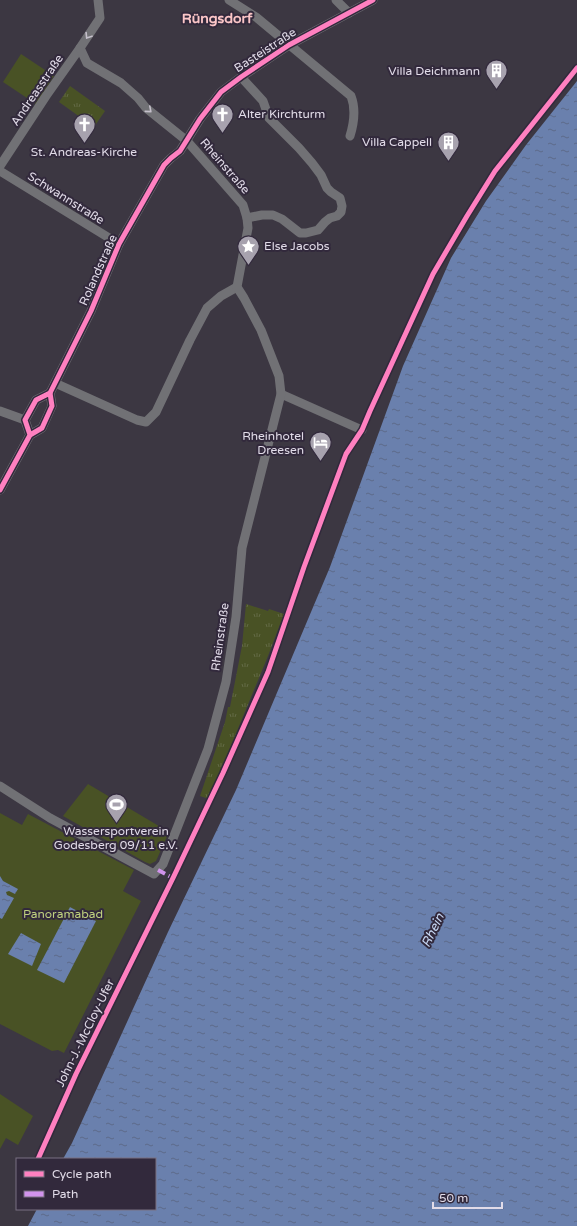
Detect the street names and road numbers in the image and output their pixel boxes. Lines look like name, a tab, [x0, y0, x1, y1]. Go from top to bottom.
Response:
street label: Basteistraße	[232, 25, 299, 75]
street label: Andreasstraße	[8, 51, 66, 128]
street label: Rheinstraße	[197, 135, 253, 197]
street label: Schwannstraße	[25, 169, 107, 227]
street label: Rolandstraße	[76, 232, 120, 308]
street label: Rheinstraße	[208, 602, 232, 672]
street label: John-J.-McCloy-Ufer	[53, 976, 117, 1089]

